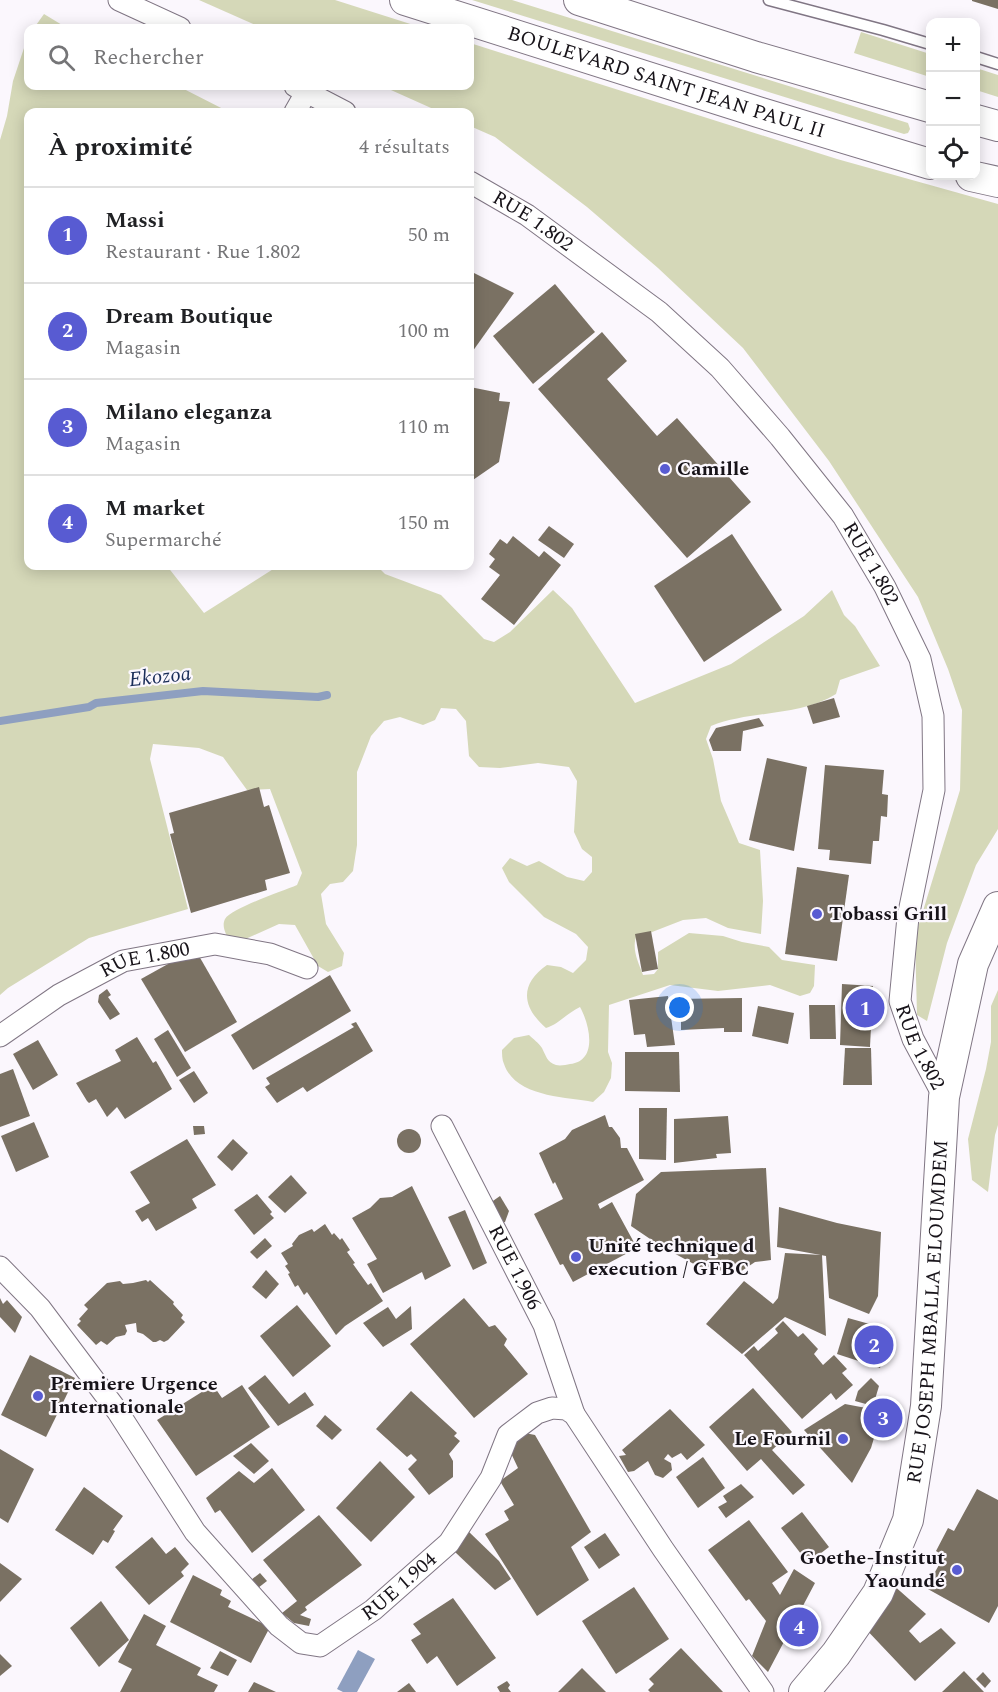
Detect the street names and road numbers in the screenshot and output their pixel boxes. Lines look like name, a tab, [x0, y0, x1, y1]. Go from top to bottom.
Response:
street label: BOULEVARD SAINT JEAN PAUL II	[504, 18, 829, 146]
street label: RUE 1.802	[487, 183, 580, 259]
street label: RUE 1.802	[835, 516, 907, 610]
street label: RUE 1.800	[94, 934, 192, 986]
street label: RUE 1.802	[887, 1000, 953, 1095]
street label: RUE JOSEPH MBALLA ELOUMDEM	[899, 1139, 956, 1486]
street label: RUE 1.906	[480, 1220, 549, 1315]
street label: RUE 1.904	[355, 1545, 444, 1629]

